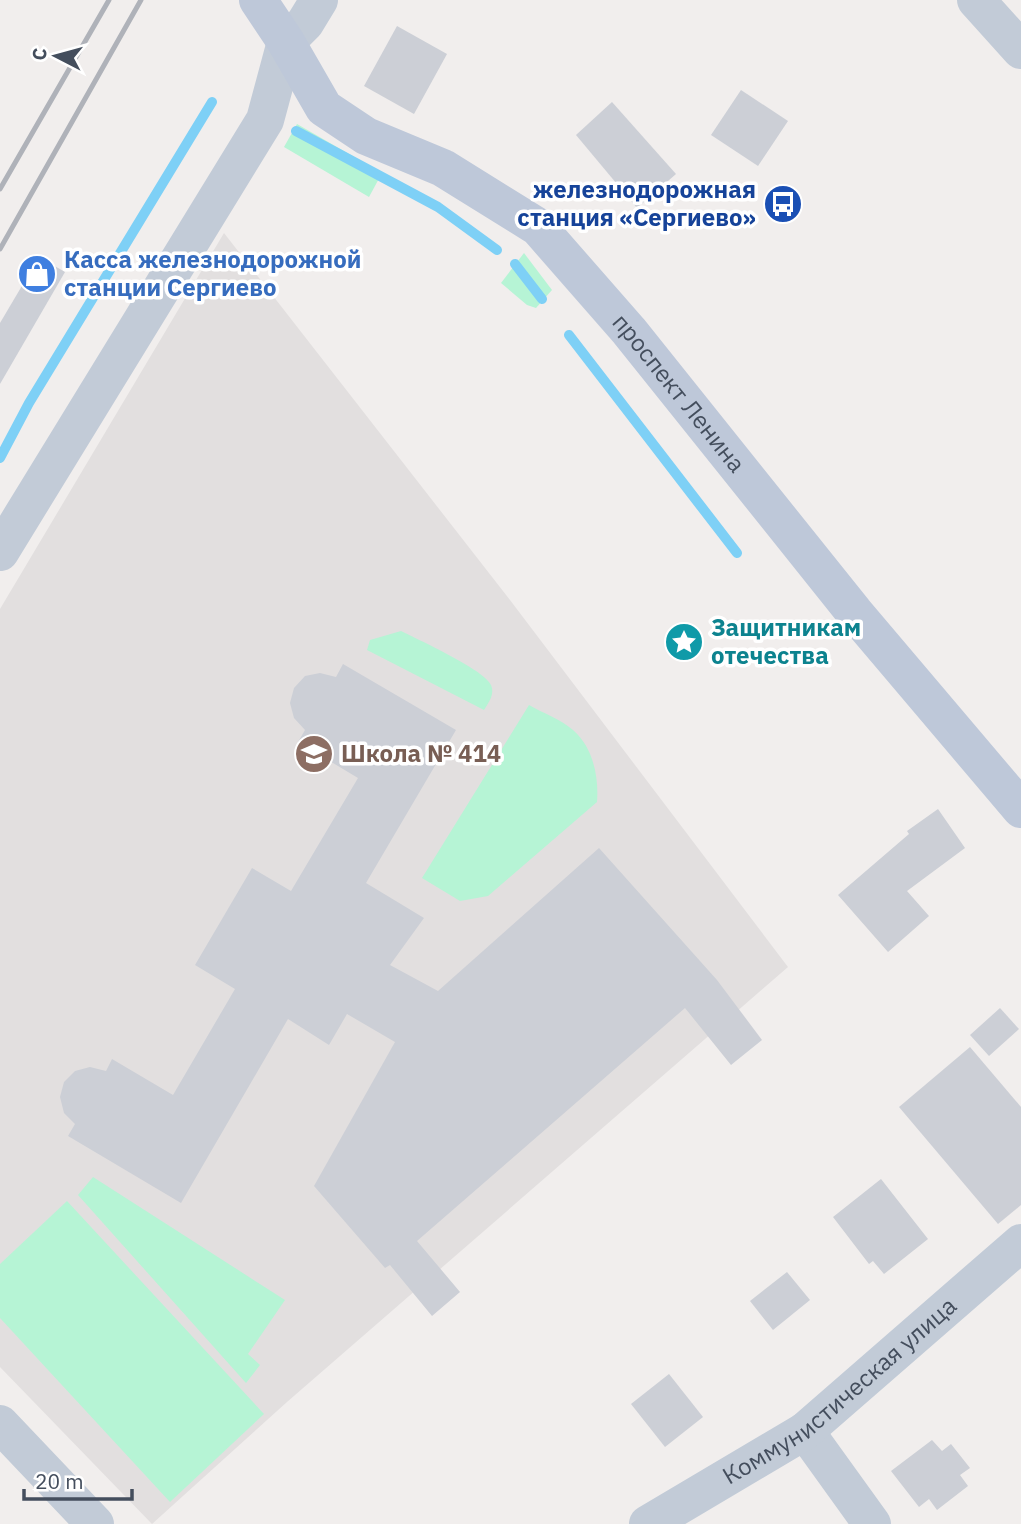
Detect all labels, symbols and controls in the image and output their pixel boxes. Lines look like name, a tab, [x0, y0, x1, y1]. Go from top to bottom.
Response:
north arrow	[21, 21, 91, 91]
text: С	[27, 47, 52, 62]
place label: железнодорожная станция «Сергиево»	[517, 173, 756, 233]
bus stop icon: железнодорожная станция «Сергиево»	[762, 183, 804, 225]
place label: Касса железнодорожной станции Сергиево	[64, 243, 361, 303]
shop icon: Касса железнодорожной станции Сергиево	[16, 253, 58, 295]
street label: проспект Ленина	[606, 306, 753, 479]
place label: Защитникам отечества	[711, 611, 861, 671]
place icon: Защитникам отечества	[663, 621, 705, 663]
school or university icon: Школа № 414	[293, 733, 335, 775]
place label: Школа № 414	[341, 737, 501, 769]
street label: Коммунистическая улица	[716, 1289, 963, 1491]
scale bar	[24, 1458, 133, 1502]
text: 20 m	[35, 1467, 84, 1495]

